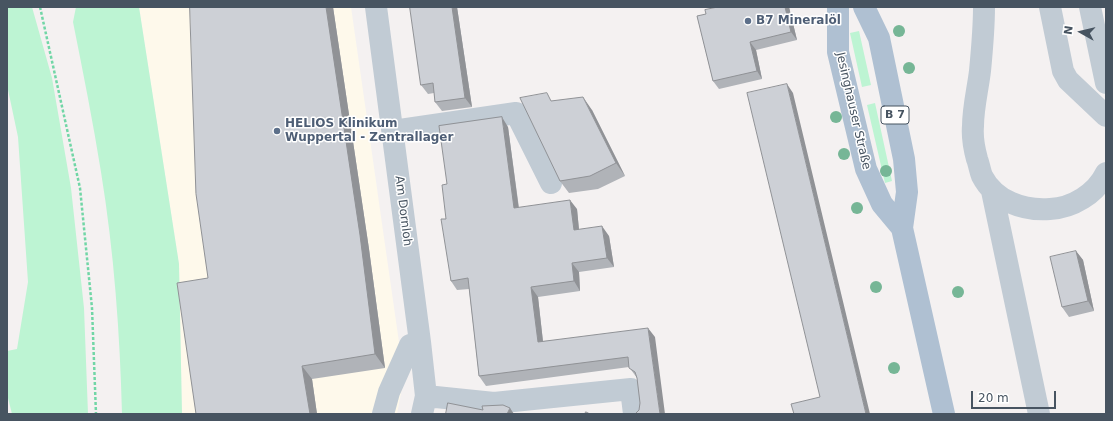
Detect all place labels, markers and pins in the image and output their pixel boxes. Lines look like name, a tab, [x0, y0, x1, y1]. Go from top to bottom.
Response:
place label: B7 Mineralöl	[756, 14, 841, 28]
marker: B7 Mineralöl	[743, 16, 753, 26]
place label: HELIOS Klinikum Wuppertal - Zentrallager	[285, 117, 453, 145]
marker: HELIOS Klinikum Wuppertal - Zentrallager	[272, 126, 282, 136]

